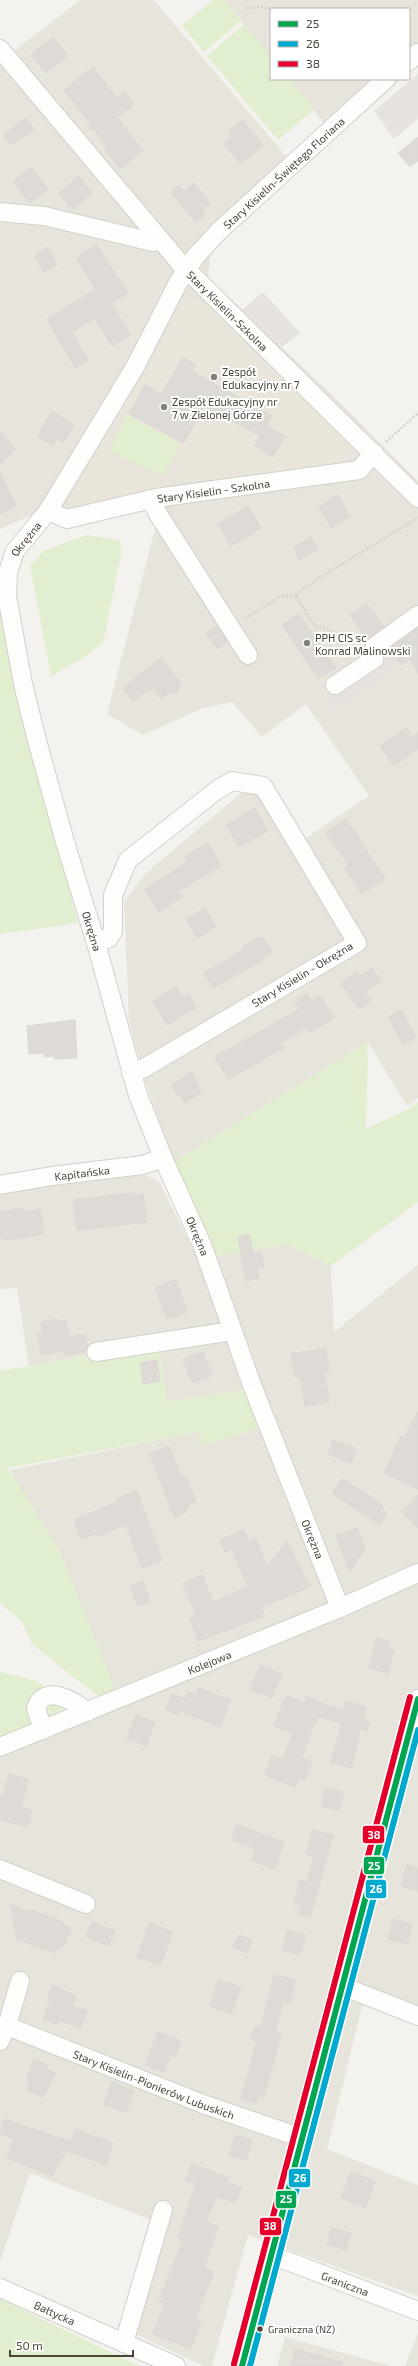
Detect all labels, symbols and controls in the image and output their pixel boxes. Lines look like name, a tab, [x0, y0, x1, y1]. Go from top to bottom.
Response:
legend	[270, 8, 410, 80]
text: 25	[306, 16, 319, 30]
text: 26	[306, 36, 320, 50]
text: 38	[306, 56, 320, 70]
street label: Stary Kisielin-Świętego Floriana	[220, 114, 347, 231]
street label: Stary Kisielin-Szkolna	[185, 267, 271, 353]
place label: Zespół Edukacyjny nr 7	[222, 365, 300, 392]
marker: Zespół Edukacyjny nr 7	[209, 372, 219, 382]
place label: Zespół Edukacyjny nr 7 w Zielonej Górze	[172, 395, 278, 422]
marker: Zespół Edukacyjny nr 7 w Zielonej Górze	[159, 402, 169, 412]
street label: Stary Kisielin - Szkolna	[156, 476, 271, 504]
street label: Okrężna	[7, 519, 43, 557]
place label: PPH CIS sc Konrad Malinowski	[315, 631, 410, 657]
marker: PPH CIS sc Konrad Malinowski	[302, 638, 312, 648]
street label: Okrężna	[80, 909, 104, 953]
street label: Stary Kisielin - Okrężna	[249, 939, 355, 1009]
street label: Kapitańska	[54, 1163, 110, 1182]
street label: Okrężna	[184, 1215, 212, 1257]
street label: Okrężna	[299, 1517, 327, 1561]
street label: Kolejowa	[186, 1647, 233, 1676]
line badge: 38	[362, 1825, 385, 1844]
text: 38	[367, 1828, 381, 1841]
line badge: 25	[363, 1856, 385, 1875]
text: 25	[368, 1859, 380, 1872]
line badge: 26	[365, 1879, 387, 1899]
text: 26	[370, 1882, 383, 1895]
street label: Stary Kisielin-Pionierów Lubuskich	[71, 2047, 237, 2121]
line badge: 26	[288, 2168, 311, 2188]
text: 26	[294, 2171, 307, 2184]
line badge: 25	[275, 2190, 297, 2209]
text: 25	[280, 2192, 292, 2205]
line badge: 38	[259, 2217, 282, 2236]
text: 38	[263, 2219, 277, 2232]
street label: Graniczna	[320, 2268, 371, 2298]
street label: Bałtycka	[32, 2298, 77, 2327]
place label: Graniczna (NŻ)	[268, 2323, 336, 2335]
marker: Graniczna (NŻ)	[255, 2324, 265, 2334]
scale bar	[10, 2332, 133, 2358]
text: 50 m	[16, 2338, 43, 2352]

